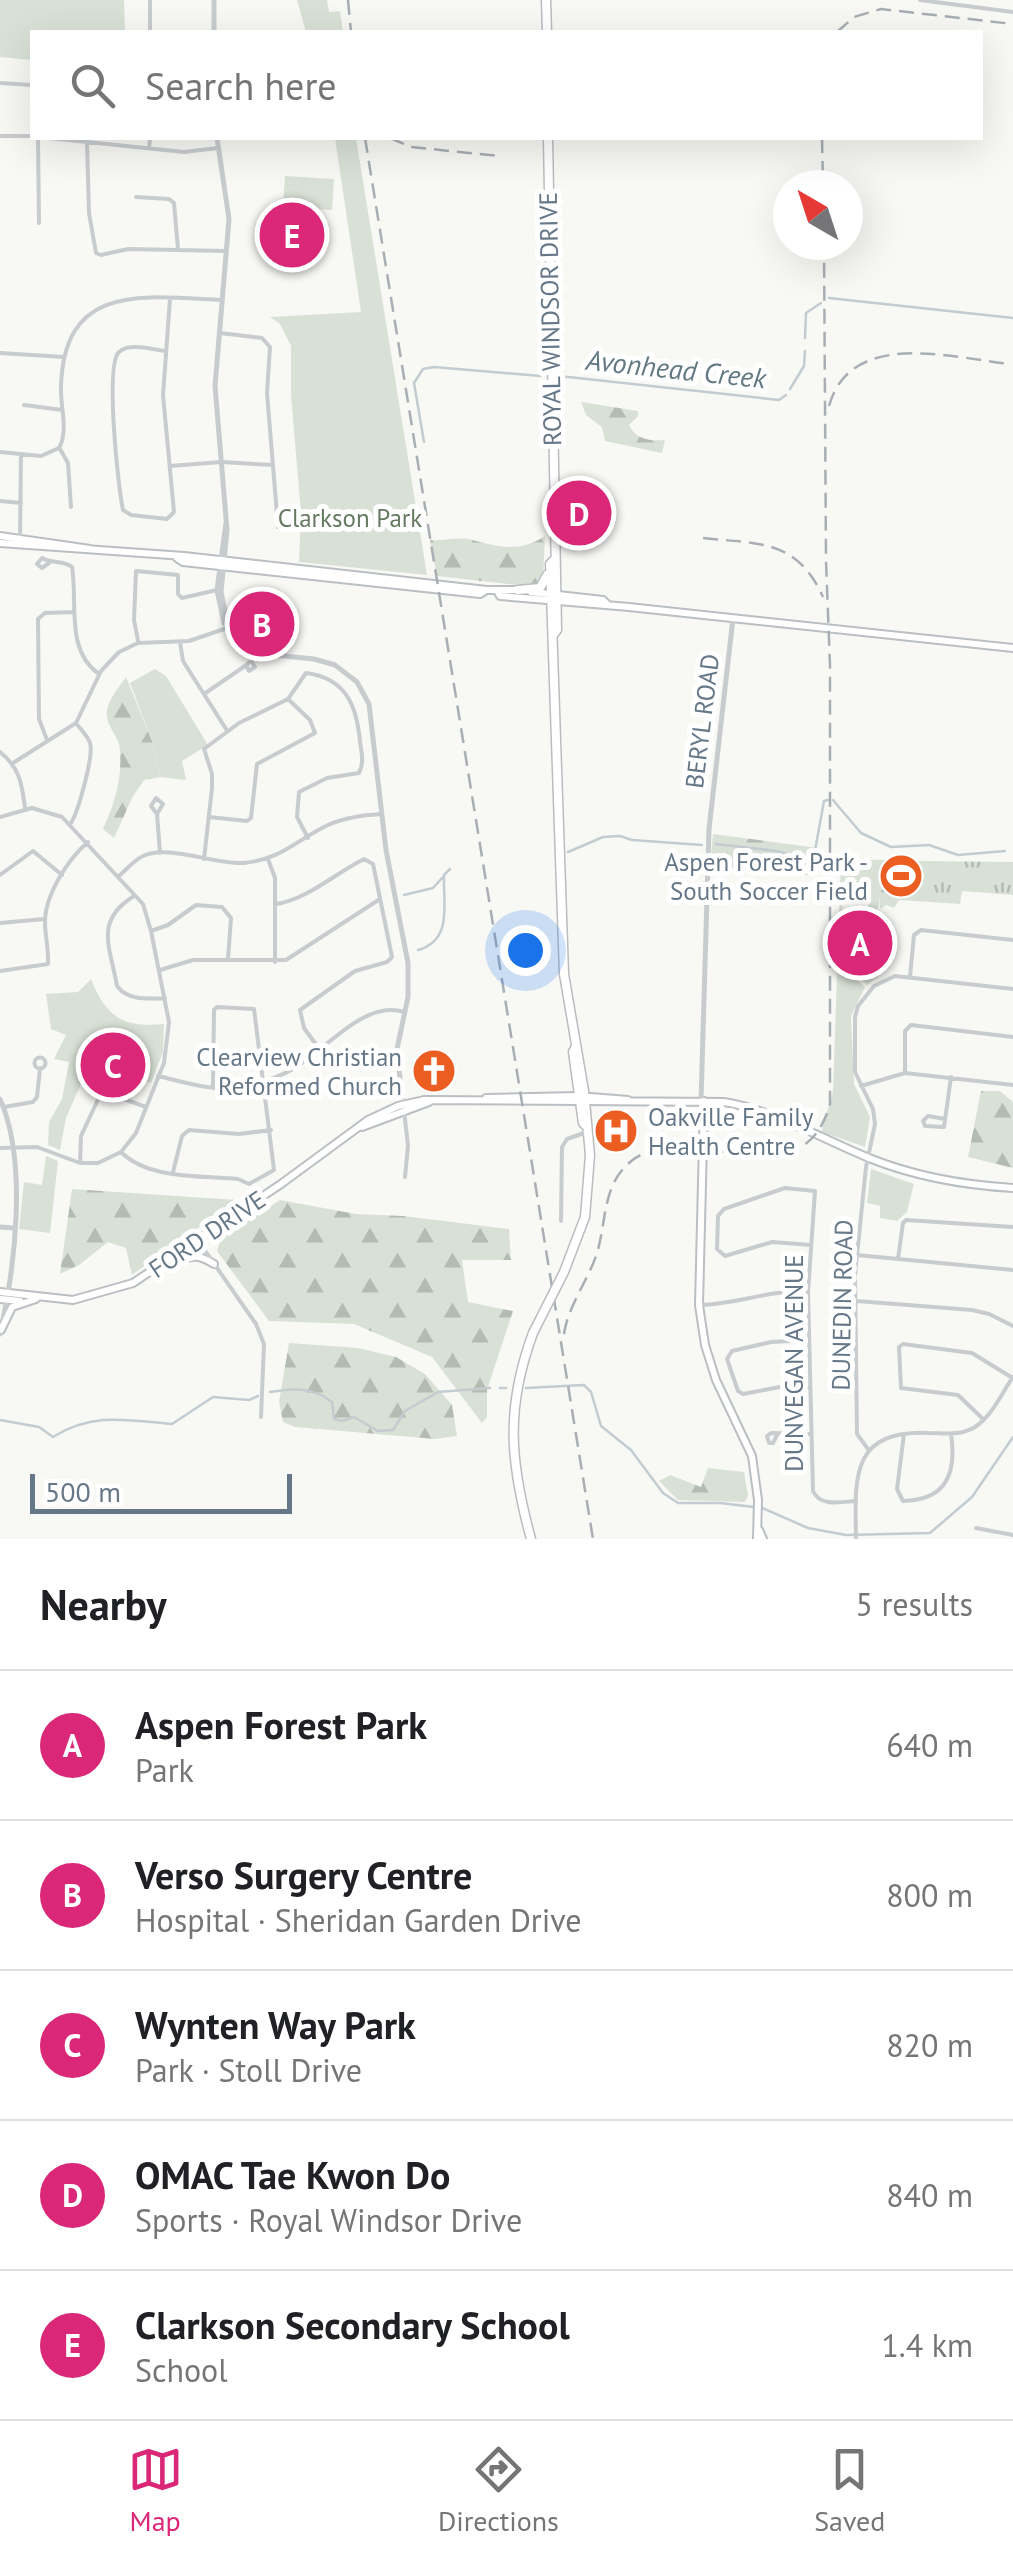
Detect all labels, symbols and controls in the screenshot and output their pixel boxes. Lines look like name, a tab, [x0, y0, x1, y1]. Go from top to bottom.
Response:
search box	[30, 30, 983, 140]
icon: search	[65, 58, 120, 113]
text: Search here	[145, 61, 337, 110]
north arrow	[773, 170, 863, 260]
street label: ROYAL WINDSOR DRIVE	[532, 192, 568, 446]
pin: E	[260, 198, 324, 272]
water label: Avonhead Creek	[583, 341, 769, 396]
pin: D	[546, 476, 612, 550]
park label: Clarkson Park	[278, 502, 422, 534]
pin: B	[230, 586, 294, 662]
street label: BERYL ROAD	[678, 652, 726, 790]
place label: Aspen Forest Park - South Soccer Field	[664, 846, 868, 907]
sports icon: Aspen Forest Park - South Soccer Field	[878, 853, 924, 899]
pin: A	[828, 906, 892, 980]
your location	[500, 925, 551, 976]
pin: C	[80, 1028, 146, 1102]
place label: Clearview Christian Reformed Church	[196, 1041, 402, 1102]
church icon: Clearview Christian Reformed Church	[411, 1048, 457, 1094]
place label: Oakville Family Health Centre	[648, 1101, 814, 1162]
hospital icon: Oakville Family Health Centre	[593, 1108, 639, 1154]
street label: FORD DRIVE	[142, 1183, 272, 1285]
street label: DUNEDIN ROAD	[825, 1219, 859, 1391]
street label: DUNVEGAN AVENUE	[778, 1254, 810, 1472]
scale bar	[30, 1469, 292, 1514]
text: 500 m	[45, 1473, 121, 1510]
text: Nearby	[40, 1577, 167, 1632]
text: 5 results	[855, 1583, 973, 1625]
text: Aspen Forest Park	[135, 1700, 427, 1749]
text: A	[63, 1724, 82, 1766]
text: 640 m	[886, 1724, 973, 1766]
text: Park	[135, 1749, 194, 1791]
text: Verso Surgery Centre	[135, 1850, 472, 1899]
text: B	[63, 1874, 82, 1916]
text: 800 m	[886, 1874, 973, 1916]
text: Hospital · Sheridan Garden Drive	[135, 1899, 582, 1941]
text: Wynten Way Park	[135, 2000, 416, 2049]
text: C	[64, 2024, 81, 2066]
text: 820 m	[886, 2024, 973, 2066]
text: Park · Stoll Drive	[135, 2049, 362, 2091]
text: OMAC Tae Kwon Do	[135, 2150, 450, 2199]
text: D	[62, 2174, 83, 2216]
text: 840 m	[886, 2174, 973, 2216]
text: Sports · Royal Windsor Drive	[135, 2199, 522, 2241]
text: Clarkson Secondary School	[135, 2300, 570, 2349]
text: E	[64, 2324, 81, 2366]
text: 1.4 km	[881, 2324, 973, 2366]
text: School	[135, 2349, 228, 2391]
tab: Map	[128, 2442, 183, 2539]
tab: Directions	[438, 2442, 559, 2539]
tab: Saved	[814, 2442, 885, 2539]

